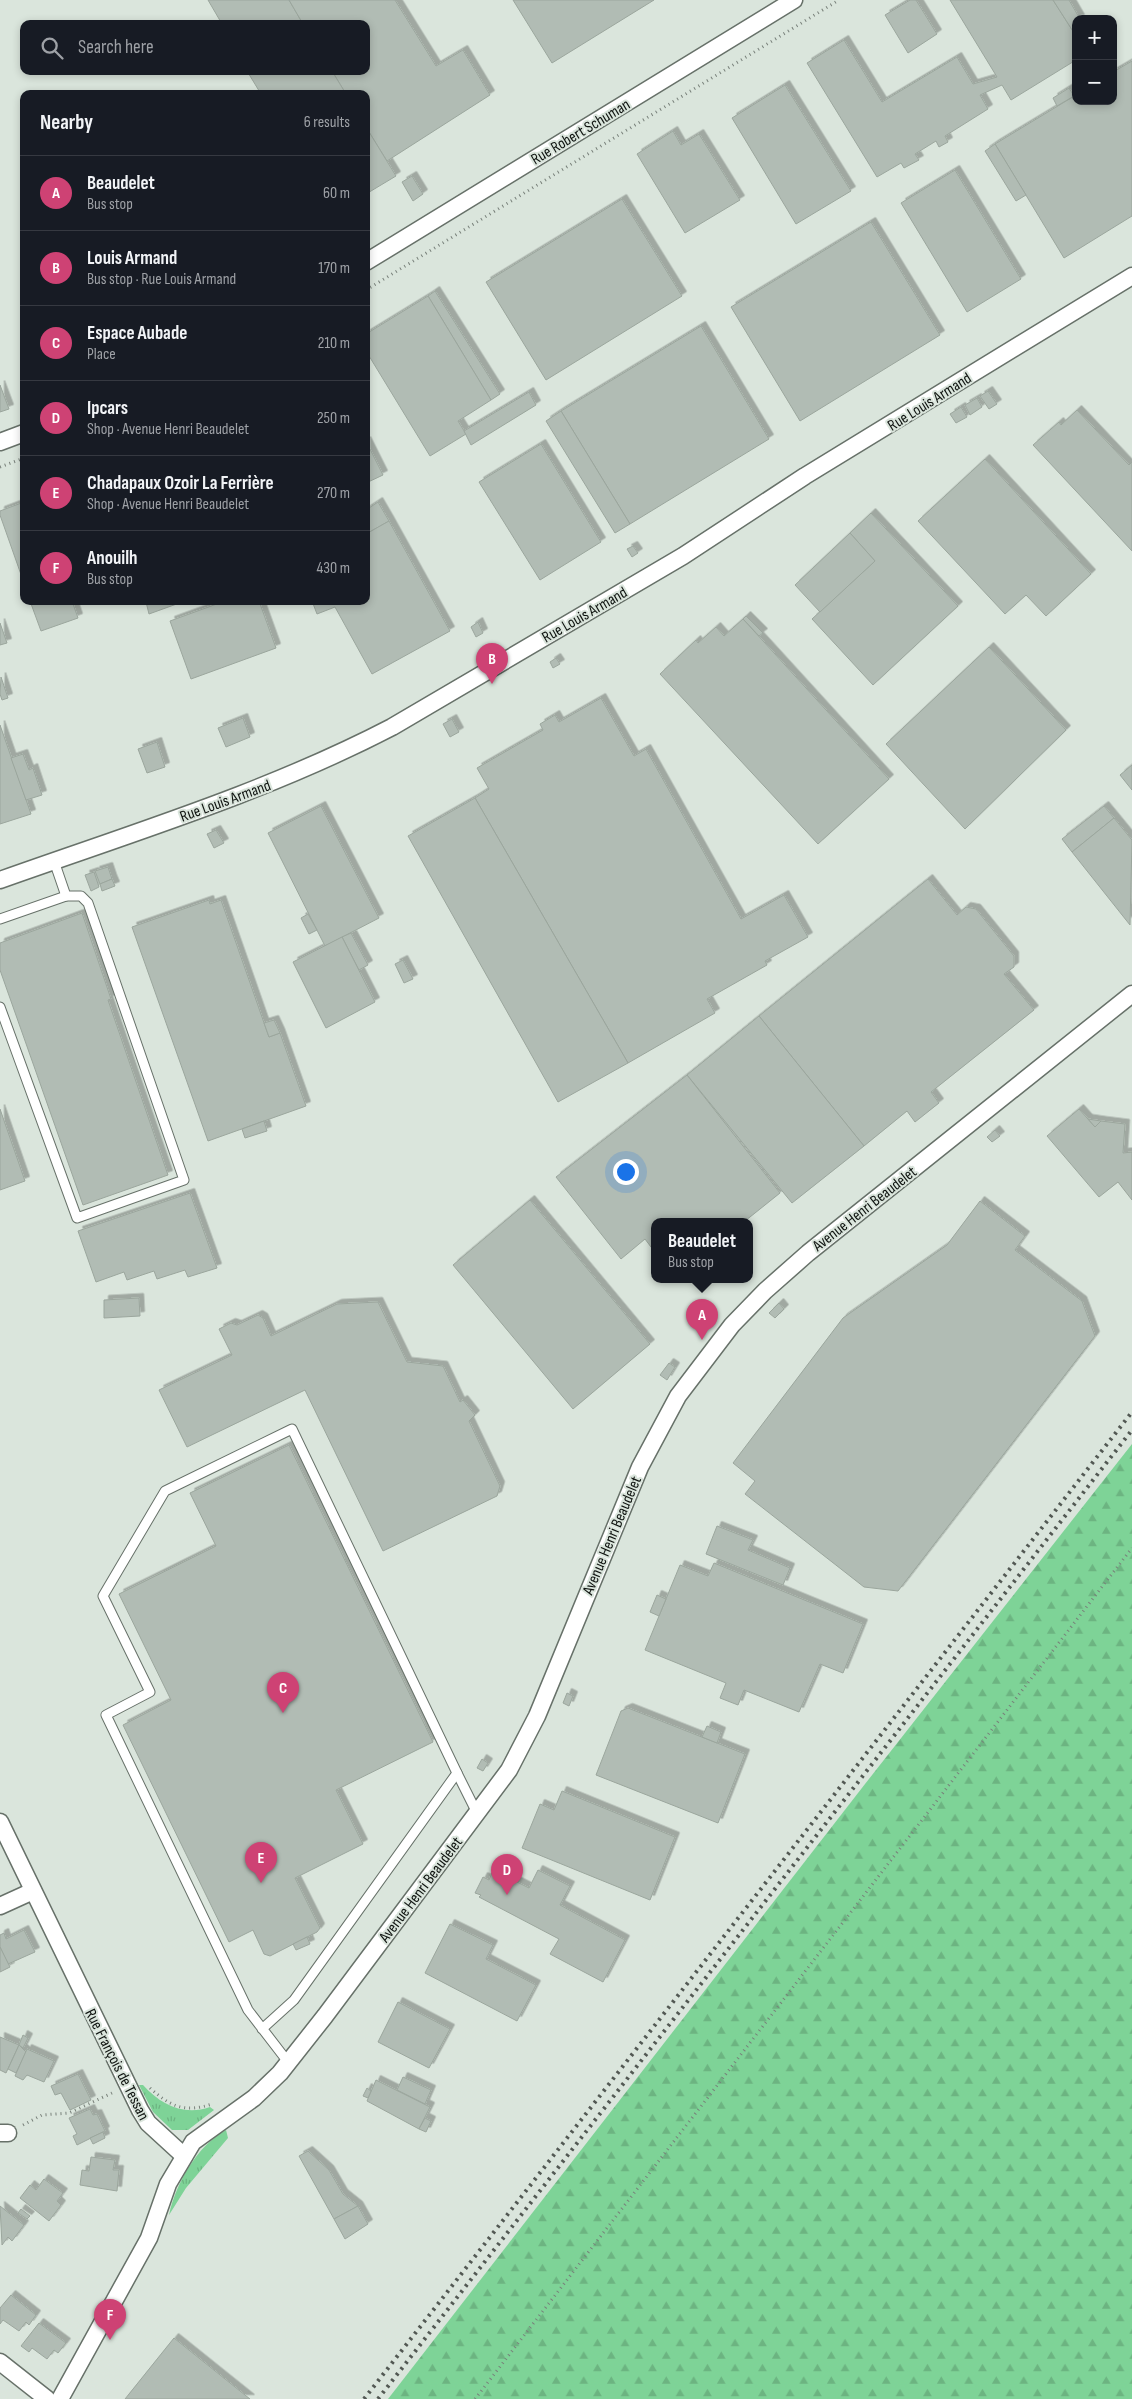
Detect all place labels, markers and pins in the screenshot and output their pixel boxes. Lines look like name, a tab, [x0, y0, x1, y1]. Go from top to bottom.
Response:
pin: B	[476, 643, 508, 684]
pin: A	[686, 1299, 718, 1340]
pin: C	[267, 1672, 299, 1713]
pin: E	[245, 1842, 277, 1883]
pin: D	[491, 1854, 523, 1895]
pin: F	[94, 2299, 126, 2340]

